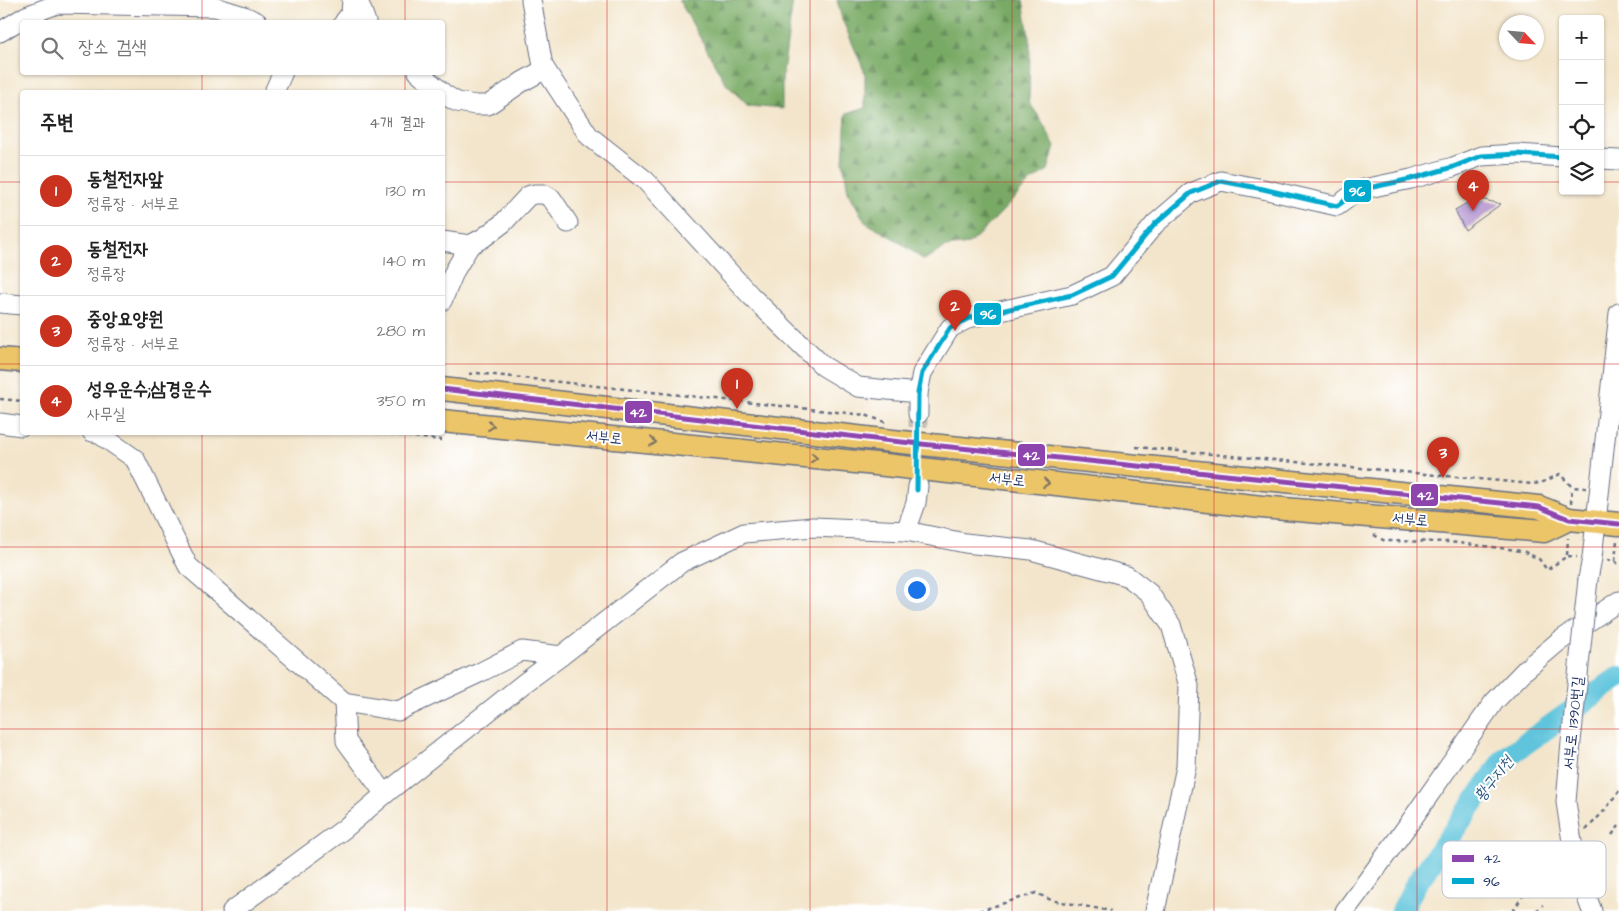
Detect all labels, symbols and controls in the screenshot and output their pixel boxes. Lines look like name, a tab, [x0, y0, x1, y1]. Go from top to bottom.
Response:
north arrow	[1499, 15, 1544, 60]
map controls	[1559, 15, 1604, 195]
button: +	[1559, 15, 1604, 60]
search box	[20, 20, 445, 75]
icon: search	[38, 34, 66, 62]
text: 장소 검색	[78, 34, 147, 61]
button: −	[1559, 60, 1604, 105]
button: locate	[1559, 105, 1604, 150]
text: 주변	[40, 108, 74, 137]
text: 4개 결과	[369, 112, 425, 134]
button: layers	[1559, 150, 1604, 195]
text: 동철전자앞	[87, 166, 163, 193]
pin: 4	[1457, 170, 1489, 211]
line badge: 96	[1343, 179, 1372, 203]
text: 1	[55, 180, 57, 202]
text: 130 m	[386, 180, 425, 202]
text: 96	[1349, 182, 1366, 202]
text: 정류장 · 서부로	[87, 193, 179, 215]
text: 동철전자	[87, 236, 148, 263]
text: 2	[51, 250, 61, 272]
text: 140 m	[383, 250, 425, 272]
text: 정류장	[87, 263, 126, 285]
pin: 2	[939, 290, 971, 331]
line badge: 96	[973, 302, 1002, 326]
text: 96	[980, 305, 997, 325]
text: 중앙요양원	[87, 306, 163, 333]
text: 3	[52, 320, 60, 342]
text: 280 m	[377, 320, 425, 342]
text: 정류장 · 서부로	[87, 333, 179, 355]
pin: 1	[721, 368, 753, 409]
text: 성우운수;삼경운수	[87, 376, 212, 403]
text: 4	[51, 390, 61, 412]
text: 350 m	[377, 390, 425, 412]
line badge: 42	[624, 400, 653, 424]
text: 사무실	[87, 403, 126, 425]
text: 42	[629, 403, 648, 423]
one-way arrow	[487, 420, 495, 431]
street label: 서부로	[585, 425, 623, 450]
one-way arrow	[649, 436, 657, 447]
pin: 3	[1427, 437, 1459, 478]
line badge: 42	[1017, 443, 1046, 467]
text: 42	[1022, 446, 1041, 466]
one-way arrow	[811, 452, 819, 463]
street label: 서부로	[988, 467, 1026, 492]
one-way arrow	[1042, 477, 1050, 488]
line badge: 42	[1410, 483, 1439, 507]
text: 42	[1416, 486, 1435, 506]
street label: 서부로	[1391, 507, 1429, 532]
your location	[904, 577, 930, 603]
street label: 서부로 1390번길	[1558, 675, 1589, 771]
water label: 황구지천	[1469, 750, 1520, 806]
legend	[1442, 841, 1606, 898]
text: 42	[1483, 849, 1501, 869]
text: 96	[1483, 872, 1500, 892]

